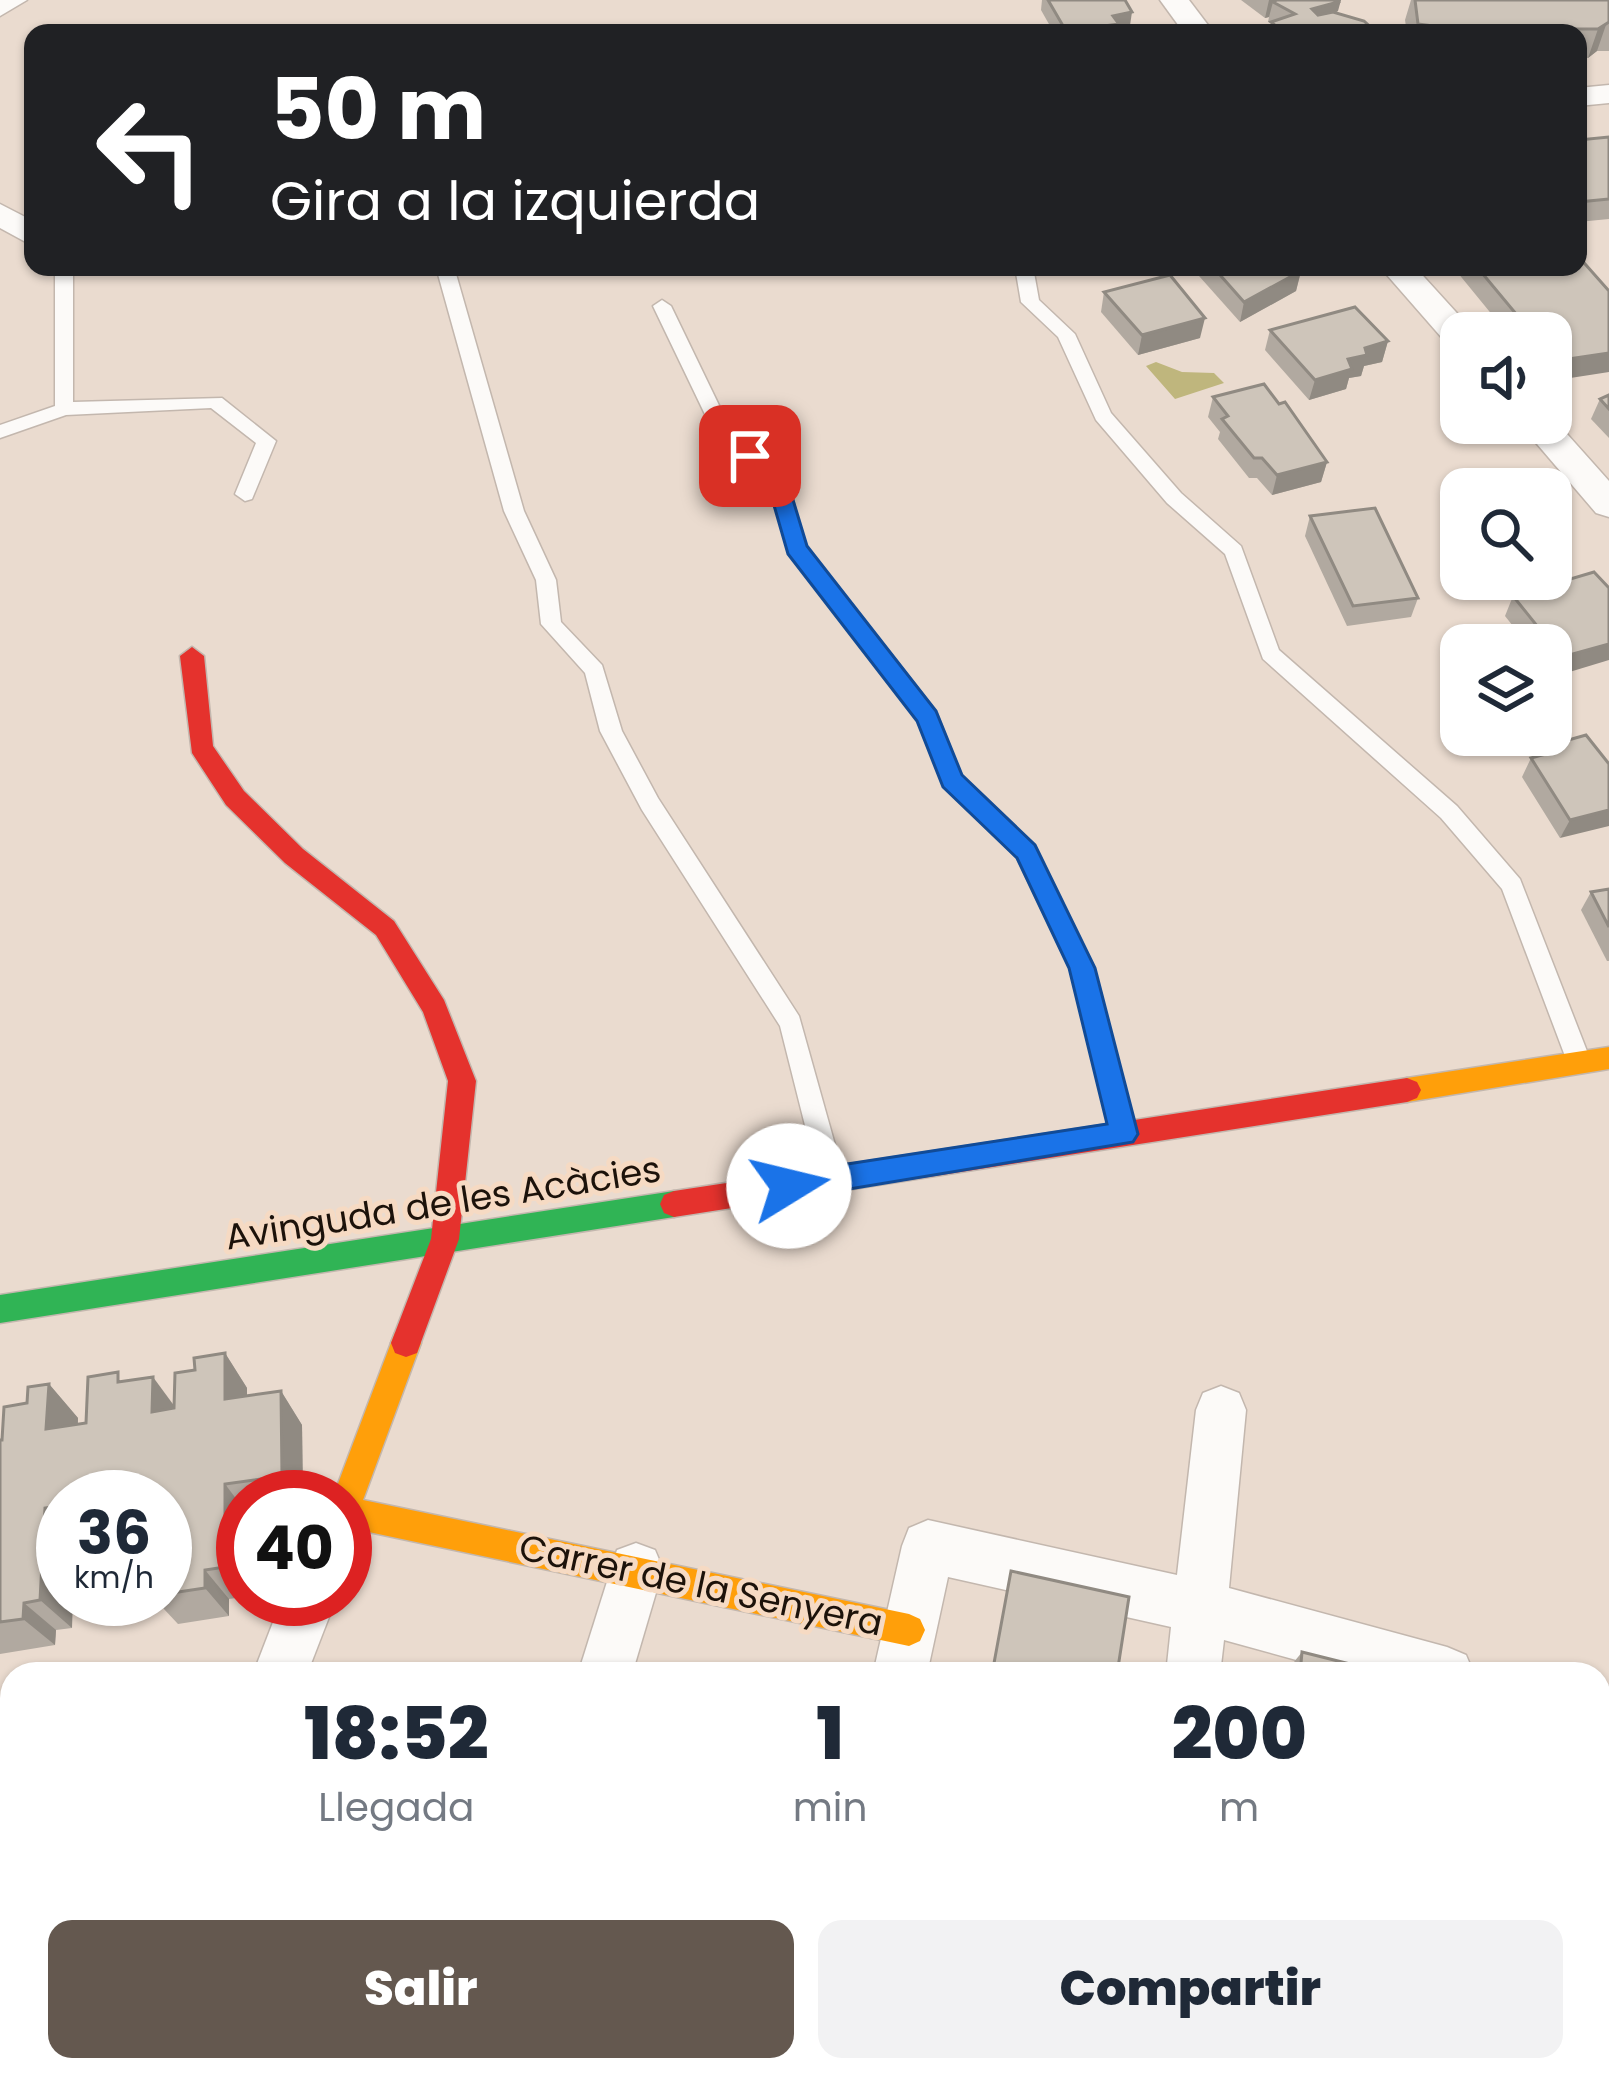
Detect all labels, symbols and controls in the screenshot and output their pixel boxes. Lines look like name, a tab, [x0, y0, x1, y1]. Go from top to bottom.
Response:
text: 50 m	[270, 51, 486, 168]
icon: left	[72, 72, 228, 228]
text: Gira a la izquierda	[270, 163, 760, 239]
map controls	[1440, 312, 1572, 756]
button: sound	[1440, 312, 1572, 444]
pin	[699, 405, 801, 507]
icon: arrive	[717, 423, 783, 489]
button: search	[1440, 468, 1572, 600]
button: layers	[1440, 624, 1572, 756]
position arrow	[726, 1123, 852, 1249]
street label: Avinguda de les Acàcies	[222, 1143, 664, 1263]
speed limit sign: 40	[216, 1470, 372, 1626]
text: 36	[77, 1491, 151, 1575]
street label: Carrer de la Senyera	[515, 1522, 887, 1648]
text: km/h	[74, 1556, 154, 1599]
text: 18:52	[304, 1683, 489, 1784]
text: 1	[816, 1683, 844, 1784]
text: 200	[1171, 1683, 1307, 1784]
text: Llegada	[318, 1780, 474, 1835]
text: min	[793, 1780, 867, 1835]
text: m	[1219, 1780, 1259, 1835]
button: Salir	[48, 1920, 794, 2058]
button: Compartir	[818, 1920, 1563, 2058]

